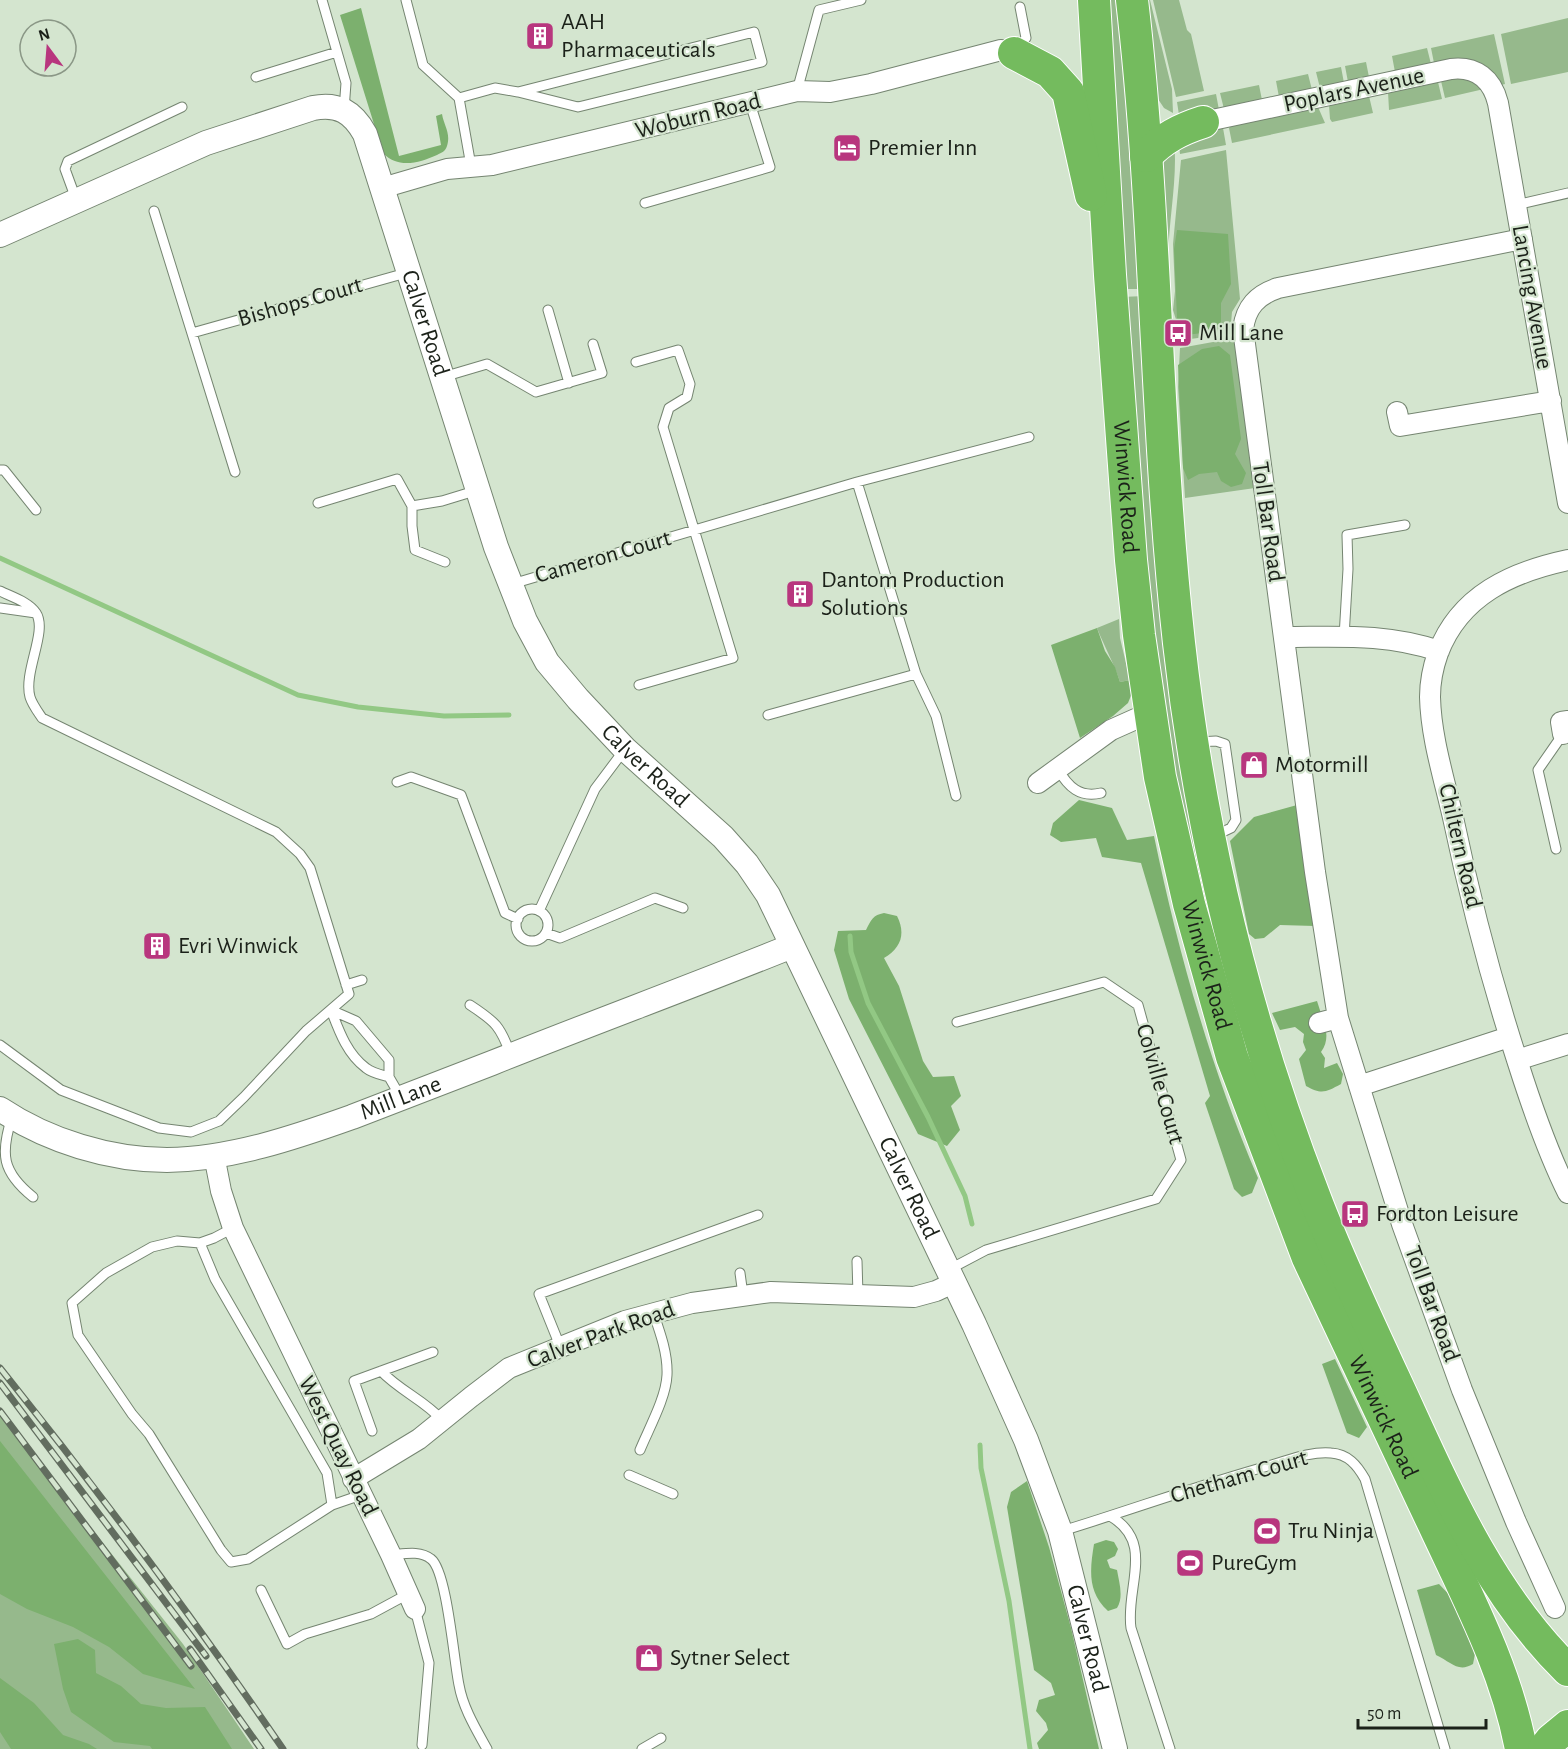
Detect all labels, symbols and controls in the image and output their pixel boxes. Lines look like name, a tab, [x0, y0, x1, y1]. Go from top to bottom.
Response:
place label: AAH Pharmaceuticals	[561, 10, 716, 62]
north arrow	[18, 18, 78, 78]
building icon: AAH Pharmaceuticals	[524, 20, 556, 52]
text: N	[37, 25, 52, 44]
street label: Poplars Avenue	[1282, 63, 1426, 117]
street label: Woburn Road	[633, 89, 763, 143]
hotel icon: Premier Inn	[831, 132, 863, 164]
place label: Premier Inn	[868, 136, 977, 160]
street label: Lancing Avenue	[1507, 223, 1557, 371]
street label: Calver Road	[397, 267, 453, 379]
street label: Bishops Court	[235, 273, 365, 331]
bus stop icon: Mill Lane	[1162, 317, 1194, 349]
place label: Mill Lane	[1199, 321, 1284, 345]
street label: Winwick Road	[1109, 420, 1142, 554]
street label: Toll Bar Road	[1248, 460, 1288, 584]
street label: Cameron Court	[532, 526, 674, 588]
place label: Dantom Production Solutions	[821, 568, 1005, 620]
building icon: Dantom Production Solutions	[784, 578, 816, 610]
street label: Calver Road	[597, 720, 693, 812]
shop icon: Motormill	[1238, 749, 1270, 781]
place label: Motormill	[1275, 753, 1369, 777]
street label: Chiltern Road	[1434, 781, 1486, 911]
street label: Winwick Road	[1177, 898, 1236, 1032]
building icon: Evri Winwick	[141, 930, 173, 962]
place label: Evri Winwick	[178, 934, 298, 958]
street label: Colville Court	[1131, 1021, 1189, 1147]
street label: Mill Lane	[357, 1072, 445, 1125]
street label: Calver Road	[874, 1133, 943, 1243]
bus stop icon: Fordton Leisure	[1339, 1198, 1371, 1230]
place label: Fordton Leisure	[1376, 1202, 1519, 1226]
street label: Toll Bar Road	[1400, 1243, 1464, 1365]
street label: Calver Park Road	[524, 1297, 678, 1373]
street label: Winwick Road	[1344, 1352, 1422, 1482]
street label: West Quay Road	[294, 1372, 382, 1520]
street label: Chetham Court	[1168, 1446, 1311, 1508]
sports icon: Tru Ninja	[1251, 1515, 1283, 1547]
place label: Tru Ninja	[1288, 1519, 1374, 1543]
sports icon: PureGym	[1174, 1547, 1206, 1579]
place label: PureGym	[1211, 1551, 1297, 1575]
street label: Calver Road	[1062, 1582, 1112, 1695]
shop icon: Sytner Select	[633, 1642, 665, 1674]
place label: Sytner Select	[670, 1646, 790, 1670]
scale bar	[1358, 1692, 1486, 1730]
text: 50 m	[1367, 1705, 1401, 1723]

